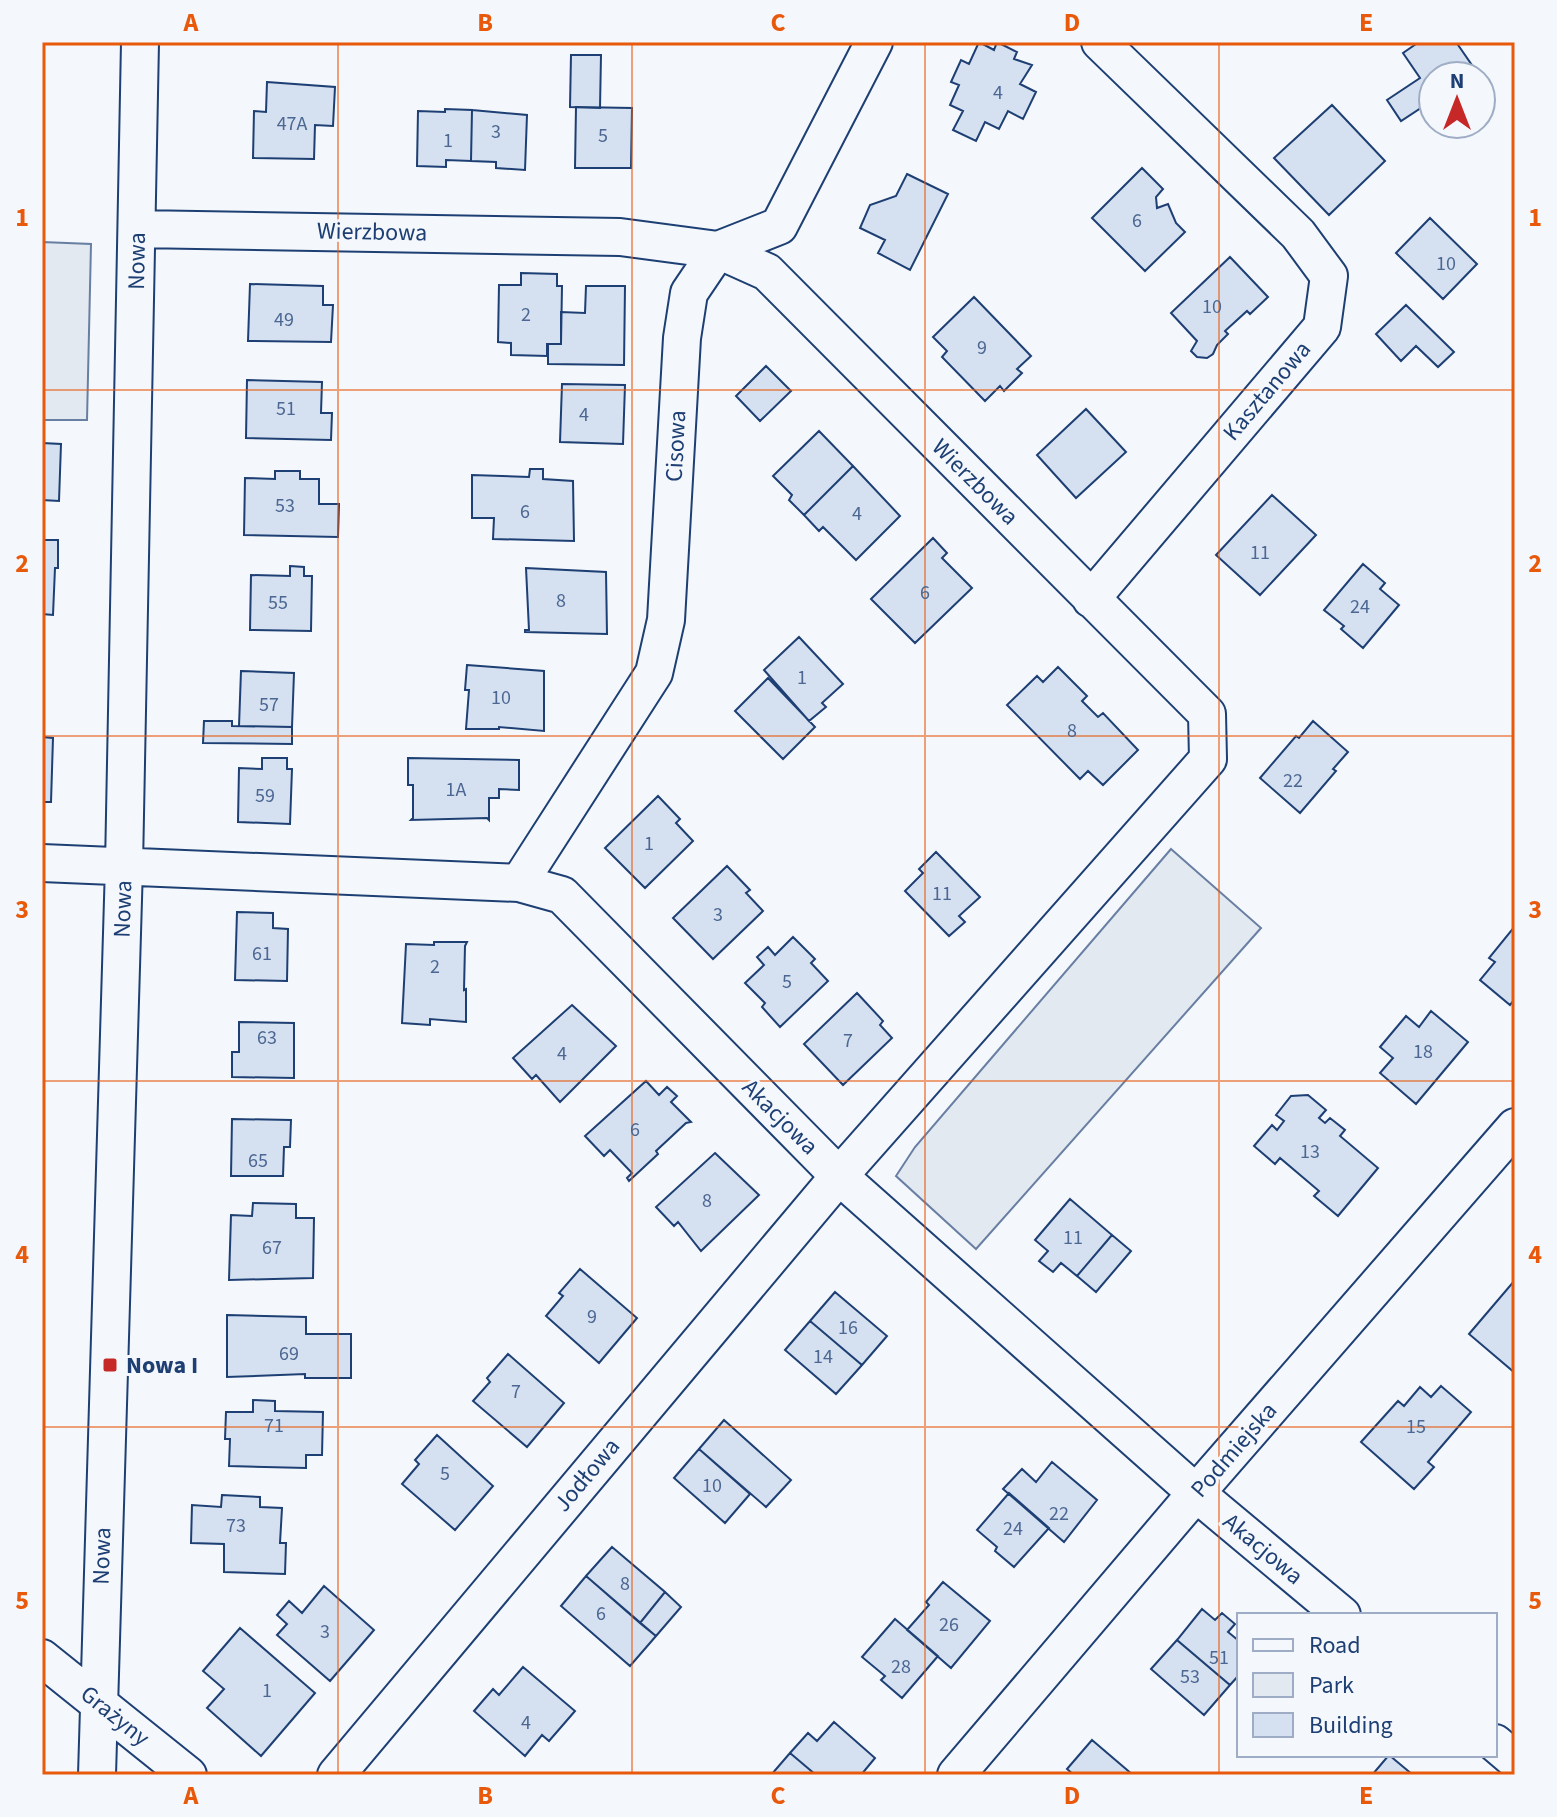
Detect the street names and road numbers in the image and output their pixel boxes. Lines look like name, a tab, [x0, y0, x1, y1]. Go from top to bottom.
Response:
street label: Wierzbowa	[316, 214, 428, 250]
street label: Nowa	[119, 232, 155, 290]
street label: Kasztanowa	[1215, 333, 1319, 449]
street label: Cisowa	[657, 409, 695, 483]
street label: Wierzbowa	[924, 431, 1026, 533]
street label: Nowa	[105, 880, 141, 938]
street label: Akacjowa	[734, 1071, 826, 1163]
street label: Podmiejska	[1182, 1394, 1286, 1506]
street label: Jodłowa	[546, 1430, 628, 1520]
street label: Akacjowa	[1215, 1505, 1311, 1593]
street label: Nowa	[84, 1527, 120, 1585]
street label: Grażyny	[73, 1677, 157, 1755]

